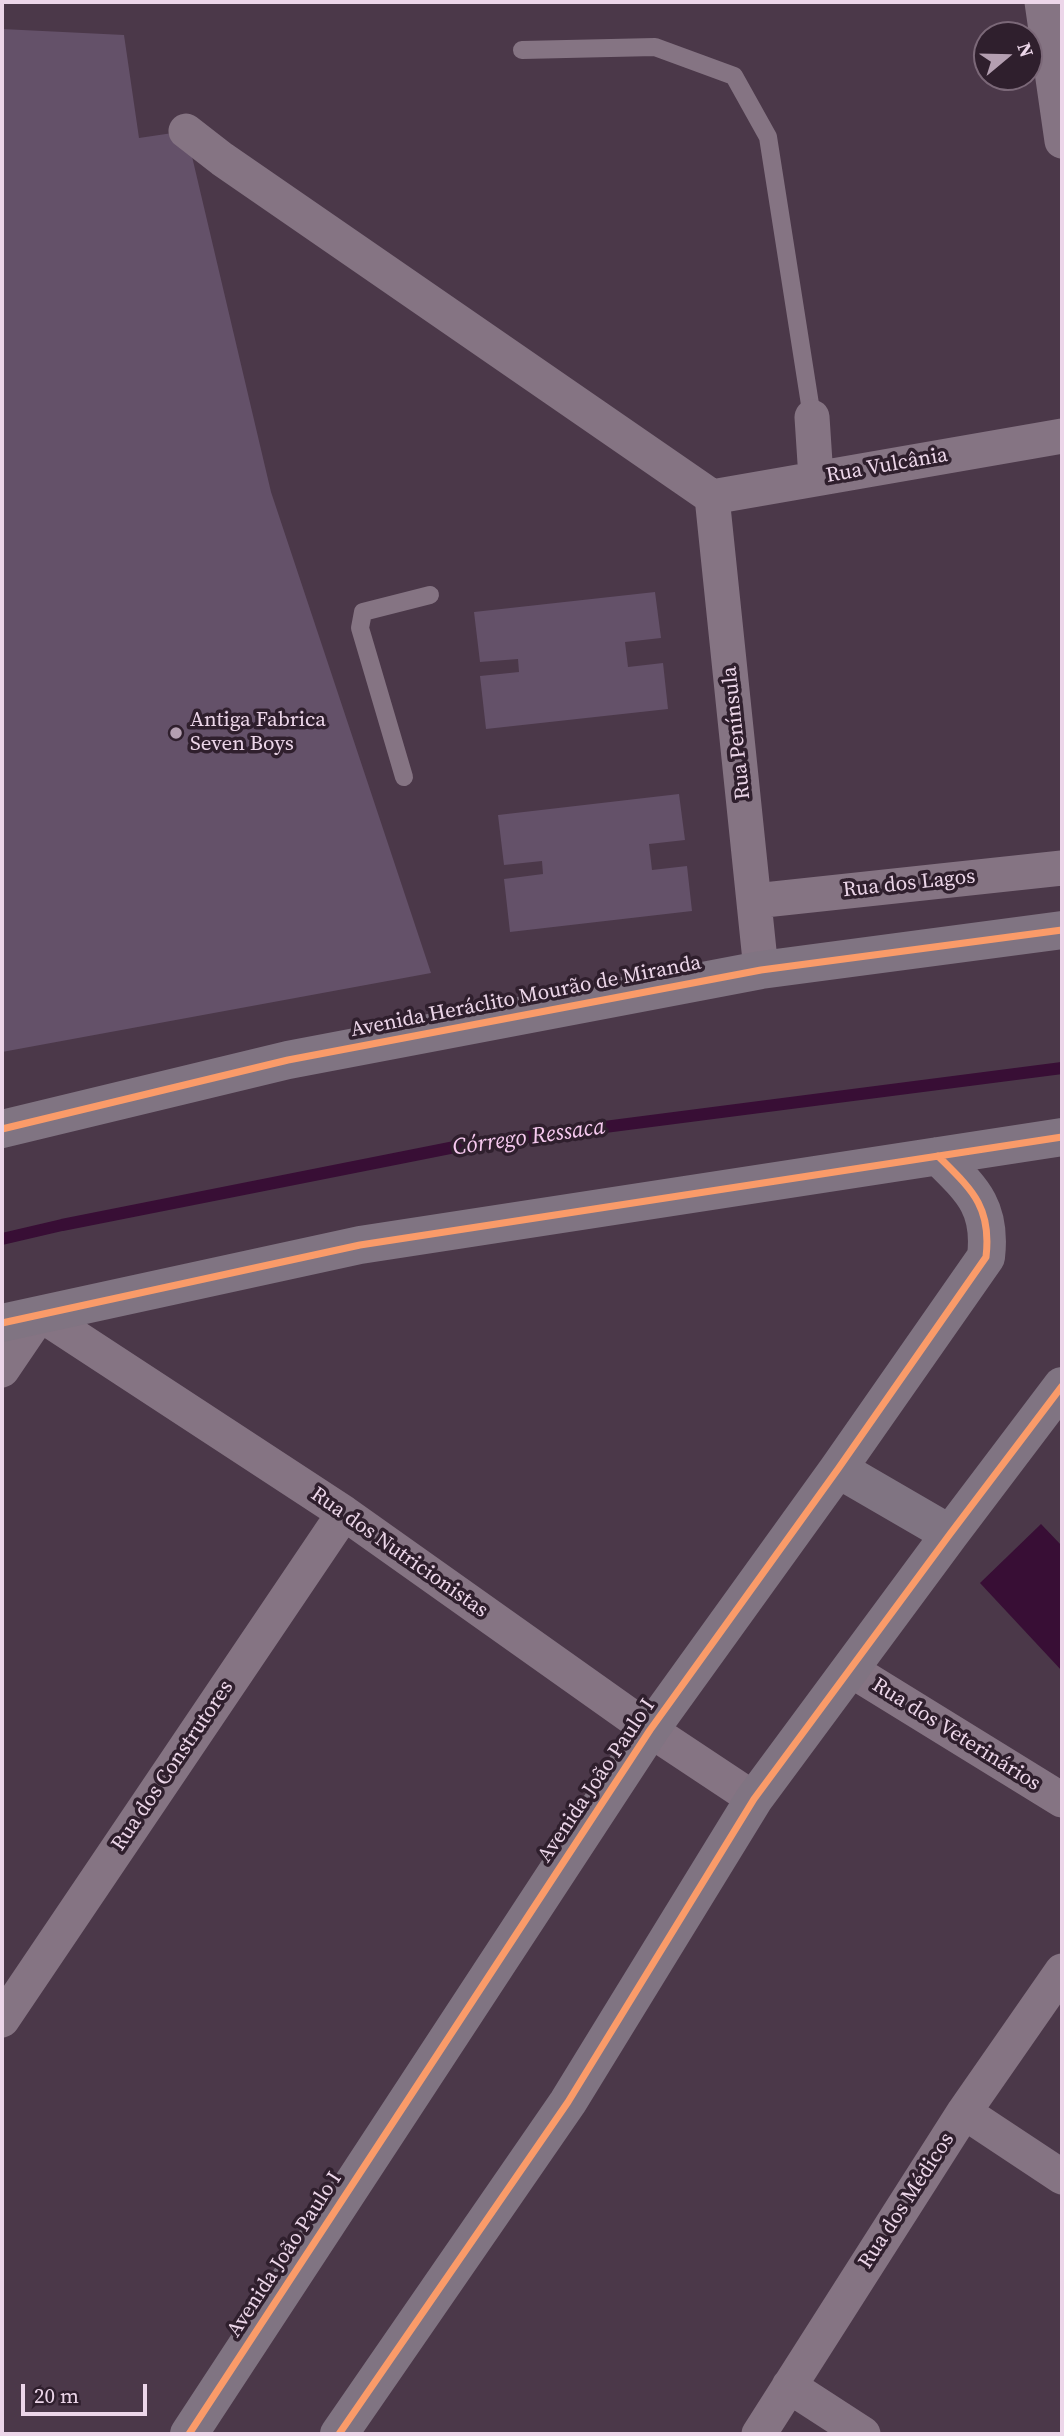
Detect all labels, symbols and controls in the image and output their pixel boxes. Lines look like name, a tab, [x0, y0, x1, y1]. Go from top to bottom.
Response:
north arrow	[973, 21, 1043, 91]
text: N	[1011, 39, 1041, 61]
street label: Rua Vulcânia	[824, 443, 950, 489]
street label: Rua Península	[717, 665, 757, 801]
place label: Antiga Fabrica Seven Boys	[190, 708, 326, 758]
marker: Antiga Fabrica Seven Boys	[168, 725, 184, 741]
street label: Rua dos Lagos	[842, 865, 976, 903]
street label: Avenida Heráclito Mourão de Miranda	[349, 951, 703, 1043]
water label: Córrego Ressaca	[451, 1114, 607, 1162]
street label: Rua dos Nutricionistas	[305, 1482, 493, 1624]
street label: Rua dos Veterinários	[867, 1673, 1045, 1797]
street label: Rua dos Construtores	[107, 1676, 239, 1856]
street label: Avenida João Paulo I	[533, 1694, 661, 1868]
street label: Rua dos Médicos	[854, 2128, 960, 2274]
street label: Avenida João Paulo I	[222, 2168, 348, 2342]
scale bar	[24, 2370, 150, 2414]
text: 20 m	[34, 2381, 79, 2410]

